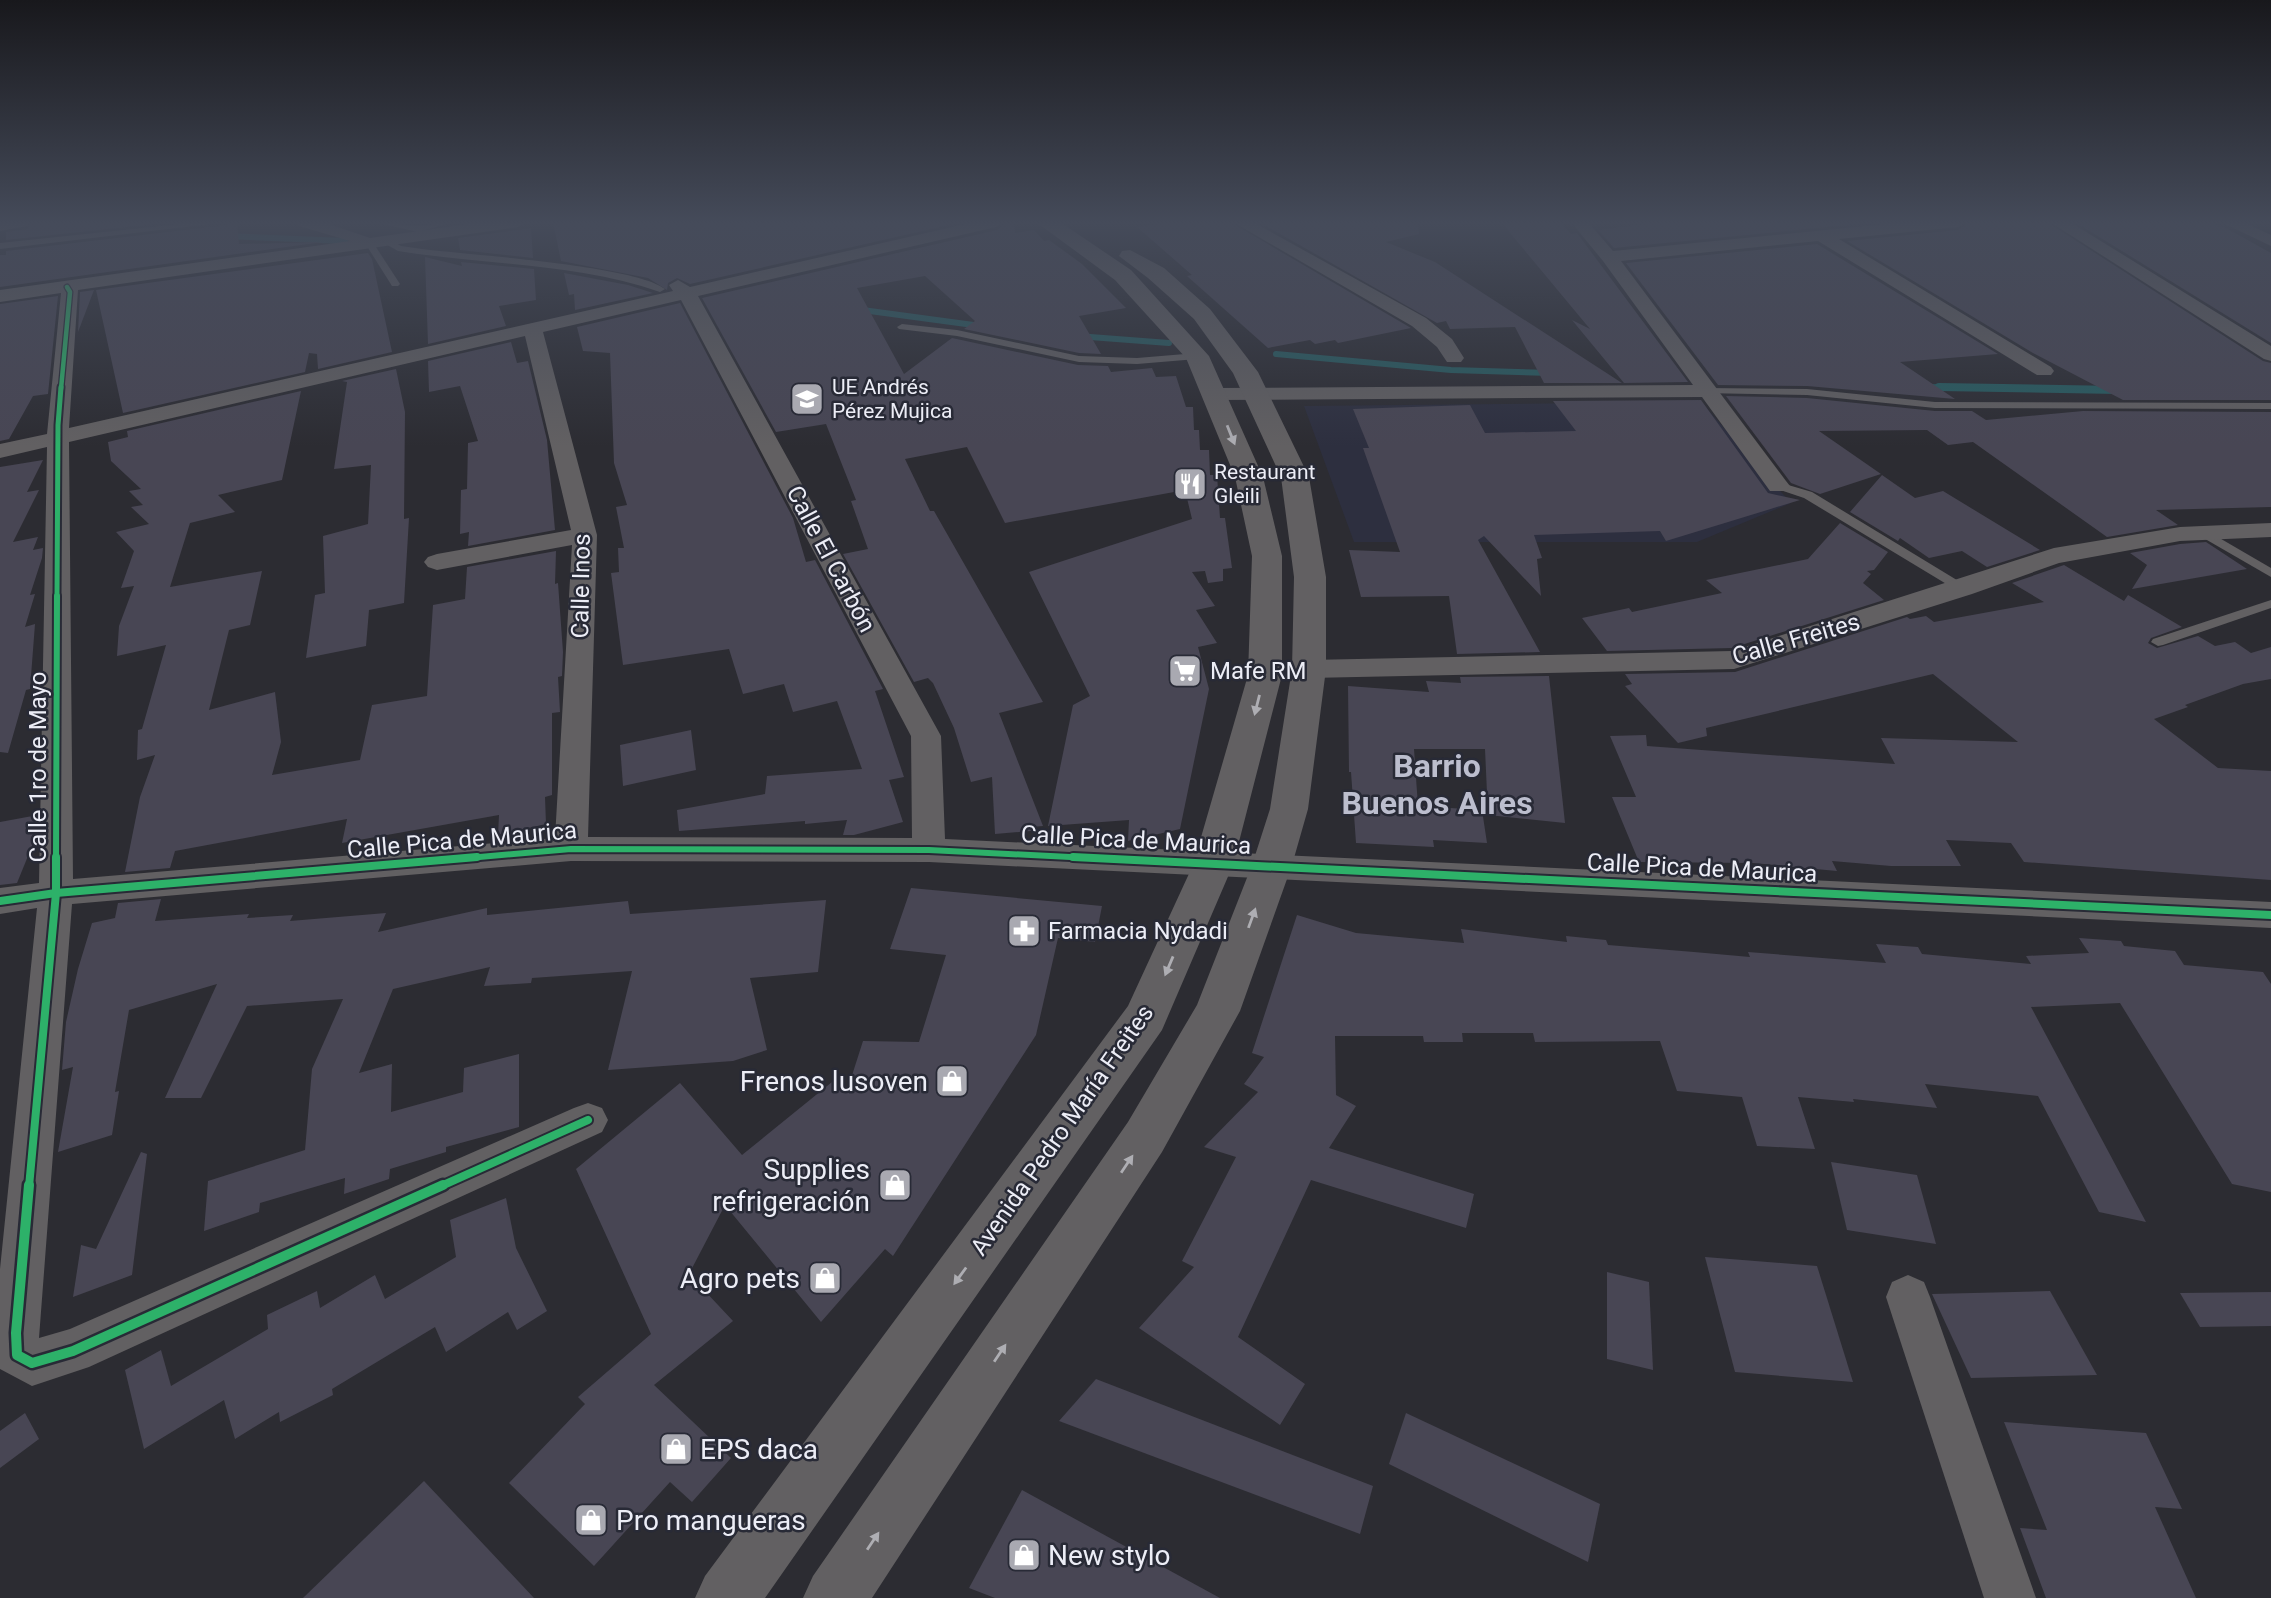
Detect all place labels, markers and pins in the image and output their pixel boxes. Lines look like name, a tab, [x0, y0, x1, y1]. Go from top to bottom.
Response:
place label: UE Andrés Pérez Mujica	[832, 375, 952, 423]
school or university icon: UE Andrés Pérez Mujica	[788, 380, 826, 418]
place label: Restaurant Gleili	[1214, 460, 1316, 508]
restaurant icon: Restaurant Gleili	[1171, 465, 1209, 503]
supermarket icon: Mafe RM	[1166, 652, 1204, 690]
place label: Mafe RM	[1210, 657, 1307, 685]
pharmacy icon: Farmacia Nydadi	[1005, 912, 1043, 950]
place label: Farmacia Nydadi	[1048, 917, 1228, 945]
shop icon: Frenos lusoven	[933, 1062, 971, 1100]
place label: Frenos lusoven	[740, 1065, 928, 1098]
place label: Supplies refrigeración	[712, 1153, 870, 1218]
shop icon: Supplies refrigeración	[876, 1166, 914, 1204]
shop icon: Agro pets	[806, 1259, 844, 1297]
place label: Agro pets	[680, 1262, 800, 1295]
shop icon: EPS daca	[657, 1430, 695, 1468]
place label: EPS daca	[700, 1433, 818, 1466]
shop icon: Pro mangueras	[572, 1501, 610, 1539]
place label: Pro mangueras	[616, 1504, 806, 1537]
shop icon: New stylo	[1005, 1536, 1043, 1574]
place label: New stylo	[1048, 1539, 1170, 1572]

